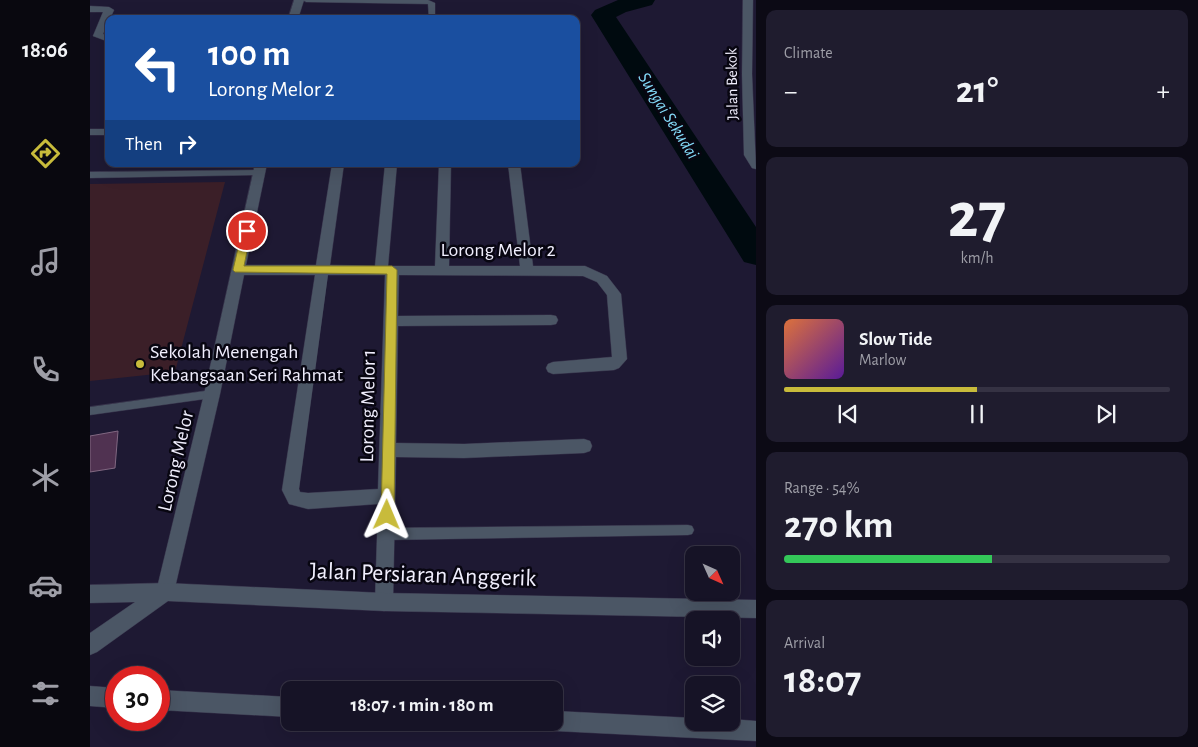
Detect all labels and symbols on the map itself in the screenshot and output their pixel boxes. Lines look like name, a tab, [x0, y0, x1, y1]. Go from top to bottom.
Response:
street label: Jalan Bekok	[723, 47, 741, 120]
water label: Sungai Sekudai	[634, 69, 702, 163]
pin	[226, 210, 268, 252]
street label: Lorong Melor 2	[440, 240, 556, 260]
place label: Sekolah Menengah Kebangsaan Seri Rahmat	[150, 342, 344, 385]
street label: Lorong Melor 1	[357, 349, 379, 463]
marker: Sekolah Menengah Kebangsaan Seri Rahmat	[134, 358, 146, 370]
street label: Lorong Melor	[155, 408, 197, 513]
position arrow	[360, 488, 412, 540]
north arrow	[685, 546, 740, 601]
street label: Jalan Persiaran Anggerik	[309, 559, 537, 591]
speed limit sign: 30	[105, 666, 170, 731]

